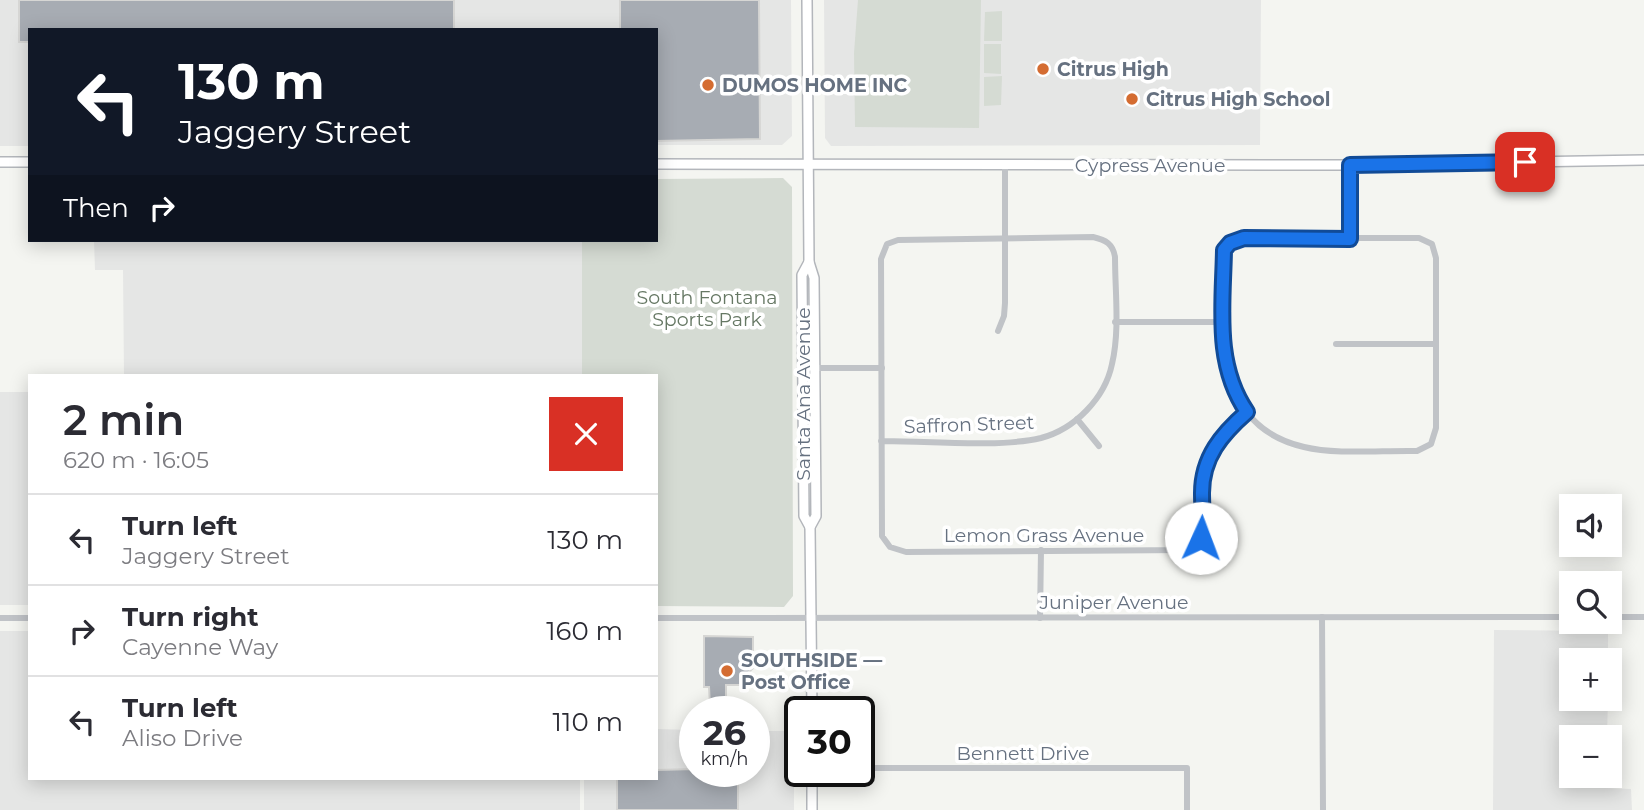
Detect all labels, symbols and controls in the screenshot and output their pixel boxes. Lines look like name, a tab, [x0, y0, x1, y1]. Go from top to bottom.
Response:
text: 130 m	[178, 52, 325, 111]
icon: left	[63, 56, 154, 147]
place label: Citrus High	[1057, 58, 1169, 81]
marker: Citrus High	[1035, 61, 1051, 77]
place label: DUMOS HOME INC	[722, 74, 908, 97]
marker: DUMOS HOME INC	[700, 77, 716, 93]
place label: Citrus High School	[1146, 88, 1330, 111]
marker: Citrus High School	[1124, 91, 1140, 107]
text: Jaggery Street	[178, 112, 411, 151]
pin	[1495, 132, 1555, 192]
icon: arrive	[1506, 143, 1544, 181]
street label: Cypress Avenue	[1075, 154, 1225, 177]
icon: right	[143, 189, 181, 227]
text: Then	[63, 192, 129, 224]
park label: South Fontana Sports Park	[637, 286, 777, 331]
street label: Santa Ana Avenue	[792, 307, 815, 481]
text: 2 min	[63, 394, 184, 446]
button: close	[549, 397, 623, 471]
street label: Saffron Street	[903, 411, 1035, 438]
text: 620 m · 16:05	[63, 446, 209, 474]
map controls	[1559, 494, 1622, 788]
button: sound	[1559, 494, 1622, 557]
position arrow	[1164, 501, 1238, 575]
text: Turn left	[122, 510, 238, 542]
icon: left	[63, 521, 101, 559]
text: 130 m	[547, 524, 623, 556]
street label: Lemon Grass Avenue	[944, 524, 1144, 547]
text: Jaggery Street	[122, 542, 290, 570]
button: search	[1559, 571, 1622, 634]
street label: Juniper Avenue	[1039, 591, 1188, 614]
text: Turn right	[122, 601, 258, 633]
icon: right	[63, 612, 101, 650]
text: 160 m	[546, 615, 623, 647]
text: Cayenne Way	[122, 633, 278, 661]
button: +	[1559, 648, 1622, 711]
place label: SOUTHSIDE — Post Office	[741, 649, 882, 694]
marker: SOUTHSIDE — Post Office	[719, 663, 735, 679]
text: Turn left	[122, 692, 238, 724]
speed limit sign: 30	[784, 696, 875, 787]
icon: left	[63, 703, 101, 741]
text: 110 m	[553, 706, 623, 738]
text: 26	[703, 711, 746, 754]
text: Aliso Drive	[122, 724, 243, 752]
button: −	[1559, 725, 1622, 788]
street label: Bennett Drive	[957, 742, 1089, 765]
text: km/h	[700, 748, 749, 770]

